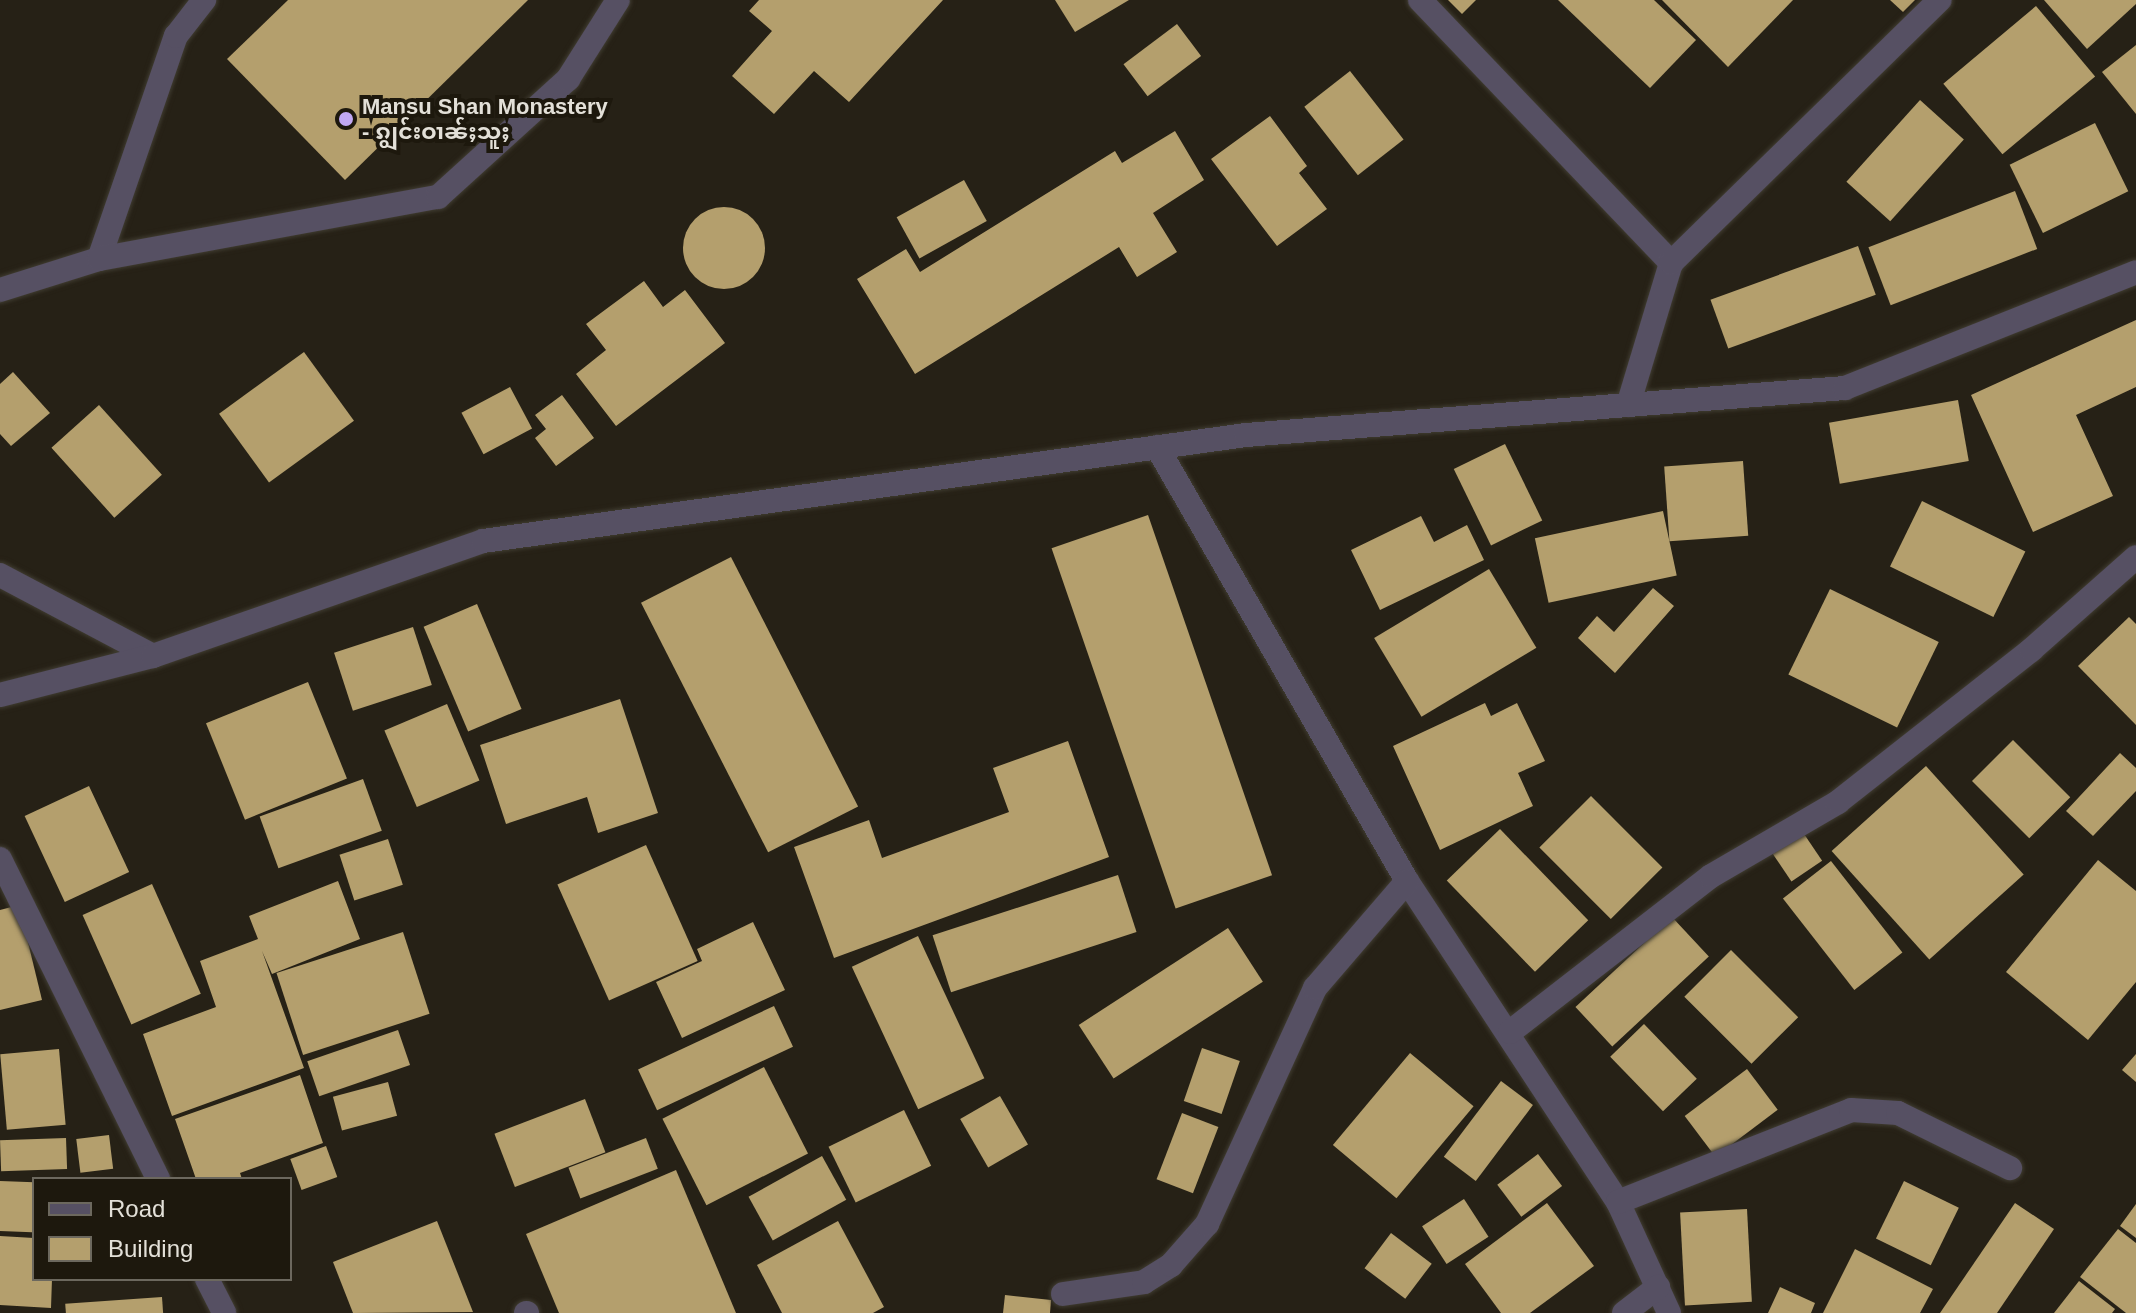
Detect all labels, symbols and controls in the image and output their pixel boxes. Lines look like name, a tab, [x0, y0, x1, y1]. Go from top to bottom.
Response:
place label: Mansu Shan Monastery - ၵျွင်းဝၢၼ်ႈသူႈ	[362, 93, 608, 144]
marker: Mansu Shan Monastery - ၵျွင်းဝၢၼ်ႈသူႈ	[337, 110, 355, 128]
legend	[32, 1177, 292, 1281]
text: Road	[108, 1195, 165, 1222]
text: Building	[108, 1235, 193, 1262]

